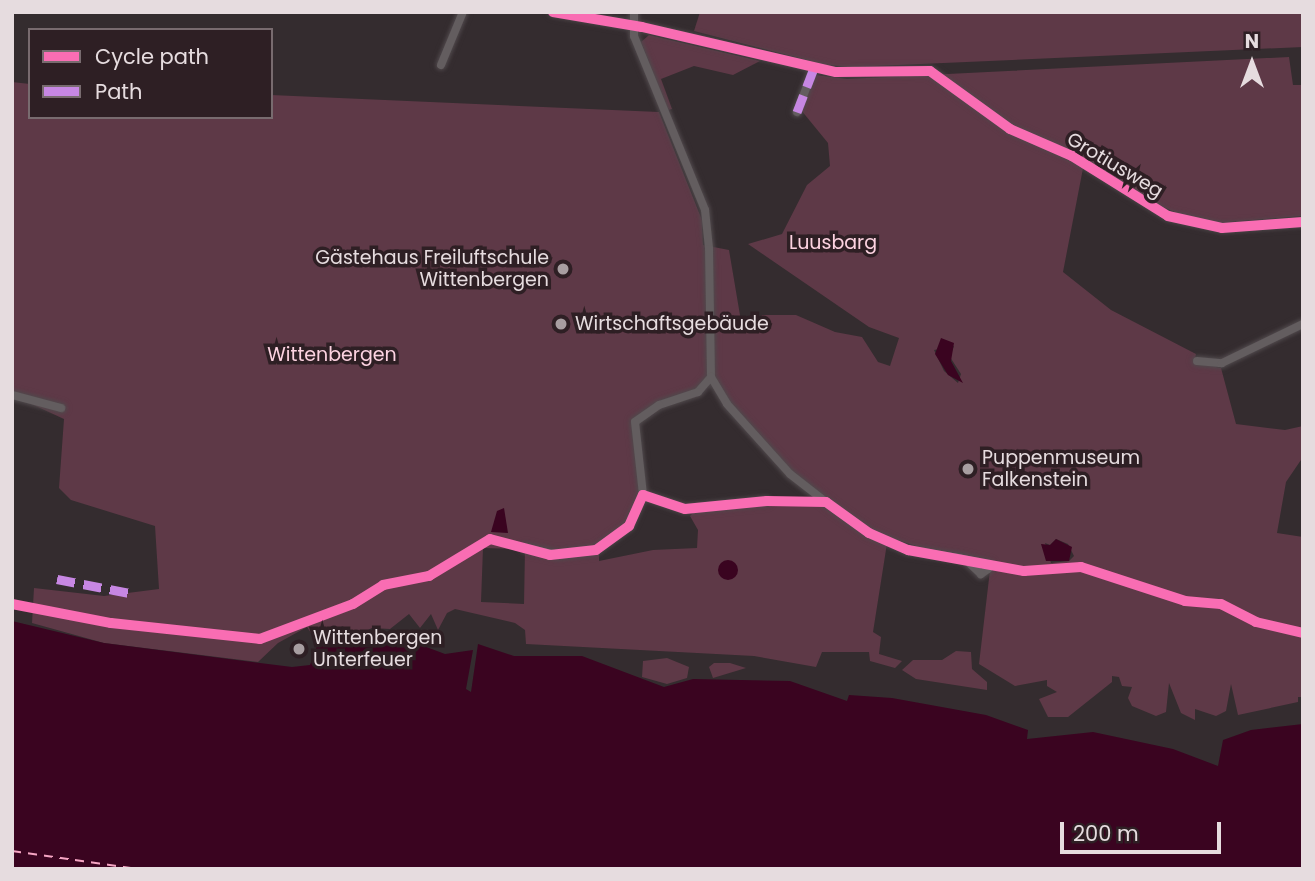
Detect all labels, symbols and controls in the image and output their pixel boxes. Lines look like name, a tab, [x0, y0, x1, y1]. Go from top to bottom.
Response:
legend	[28, 28, 273, 119]
north arrow	[1217, 28, 1287, 98]
text: N	[1245, 28, 1259, 55]
text: Cycle path	[95, 42, 209, 71]
text: Path	[95, 77, 142, 106]
street label: Grotiusweg	[1063, 127, 1167, 203]
park label: Luusbarg	[789, 232, 877, 254]
place label: Gästehaus Freiluftschule Wittenbergen	[315, 247, 549, 291]
marker: Gästehaus Freiluftschule Wittenbergen	[555, 261, 571, 277]
place label: Wirtschaftsgebäude	[575, 313, 769, 335]
marker: Wirtschaftsgebäude	[553, 316, 569, 332]
park label: Wittenbergen	[267, 344, 397, 366]
place label: Puppenmuseum Falkenstein	[982, 447, 1140, 491]
marker: Puppenmuseum Falkenstein	[960, 461, 976, 477]
place label: Wittenbergen Unterfeuer	[313, 627, 442, 671]
marker: Wittenbergen Unterfeuer	[291, 641, 307, 657]
scale bar	[1063, 808, 1224, 852]
text: 200 m	[1073, 819, 1139, 848]

